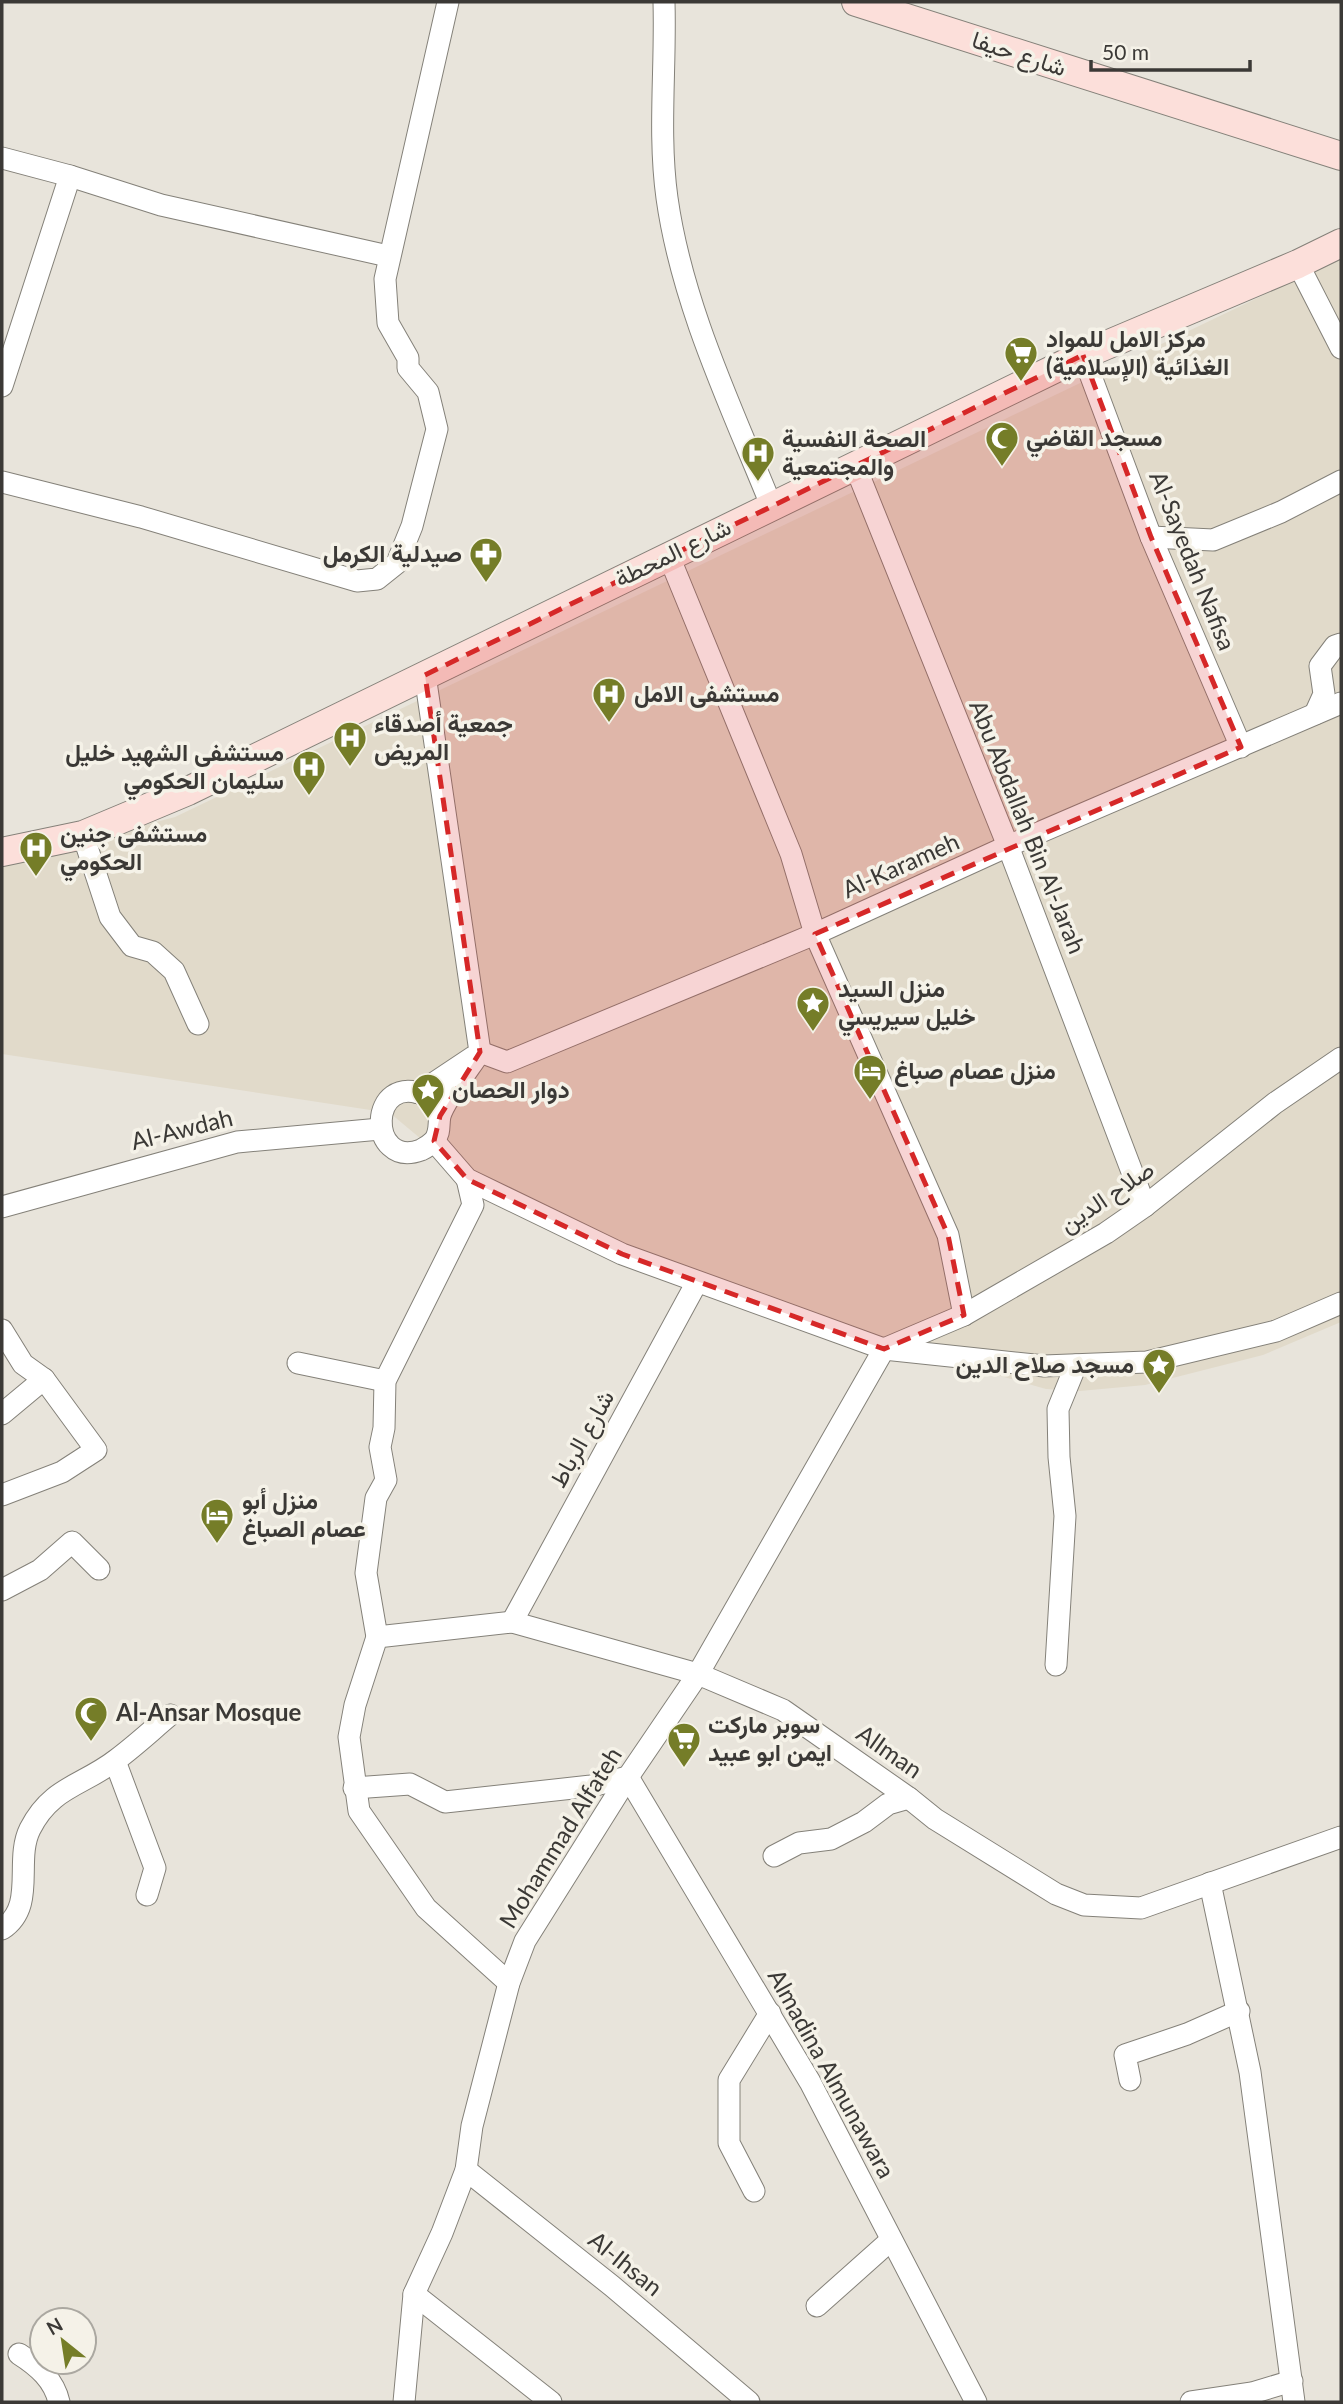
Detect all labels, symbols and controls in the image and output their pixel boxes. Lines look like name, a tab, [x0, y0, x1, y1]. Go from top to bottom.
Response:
street label: شارع حيفا	[968, 24, 1070, 84]
scale bar	[1091, 28, 1250, 72]
text: 50 m	[1102, 39, 1149, 64]
place label: مركز الامل للمواد الغذائية (الإسلامية)	[1046, 323, 1229, 382]
supermarket icon: مركز الامل للمواد الغذائية (الإسلامية)	[1002, 334, 1040, 383]
mosque icon: مسجد القاضي	[983, 419, 1021, 468]
place label: مسجد القاضي	[1026, 422, 1163, 458]
place label: الصحة النفسية والمجتمعية	[782, 423, 926, 482]
hospital icon: الصحة النفسية والمجتمعية	[739, 434, 777, 483]
street label: Al-Sayedah Nafisa	[1144, 467, 1243, 654]
street label: شارع المحطة	[610, 511, 736, 595]
pharmacy icon: صيدلية الكرمل	[467, 535, 505, 584]
place label: صيدلية الكرمل	[323, 538, 462, 569]
hospital icon: مستشفى الامل	[590, 675, 628, 724]
place label: مستشفى الامل	[634, 678, 780, 708]
street label: Abu Abdallah Bin Al-Jarah	[964, 695, 1093, 957]
place label: جمعية أصدقاء المريض	[374, 708, 513, 767]
hospital icon: جمعية أصدقاء المريض	[331, 719, 369, 768]
place label: مستشفى الشهيد خليل سليمان الحكومي	[65, 737, 284, 801]
hospital icon: مستشفى الشهيد خليل سليمان الحكومي	[290, 748, 328, 797]
place label: مستشفى جنين الحكومي	[60, 818, 207, 882]
street label: Al-Karameh	[837, 826, 963, 903]
hospital icon: مستشفى جنين الحكومي	[17, 829, 55, 878]
place label: منزل السيد خليل سيريسي	[838, 973, 976, 1037]
place icon: منزل السيد خليل سيريسي	[794, 984, 832, 1033]
hotel icon: منزل عصام صباغ	[851, 1052, 889, 1101]
place label: منزل عصام صباغ	[894, 1055, 1056, 1087]
place icon: دوار الحصان	[409, 1071, 447, 1120]
place label: دوار الحصان	[452, 1074, 570, 1105]
street label: Al-Awdah	[128, 1102, 235, 1155]
street label: صلاح الدين	[1053, 1154, 1161, 1240]
place icon: مسجد صلاح الدين	[1140, 1346, 1178, 1395]
place label: مسجد صلاح الدين	[956, 1349, 1134, 1381]
street label: شارع الرباط	[542, 1385, 622, 1493]
place label: منزل أبو عصام الصباغ	[242, 1485, 366, 1545]
hotel icon: منزل أبو عصام الصباغ	[198, 1496, 236, 1545]
mosque icon: Al-Ansar Mosque	[72, 1694, 110, 1743]
place label: Al-Ansar Mosque	[115, 1697, 302, 1726]
place label: سوبر ماركت ايمن ابو عبيد	[708, 1709, 832, 1768]
street label: AlIman	[852, 1718, 928, 1784]
supermarket icon: سوبر ماركت ايمن ابو عبيد	[665, 1720, 703, 1769]
street label: Mohammad Alfateh	[492, 1741, 627, 1933]
street label: Almadina Almunawara	[763, 1964, 902, 2183]
street label: Al-Ihsan	[583, 2224, 669, 2301]
north arrow	[28, 2306, 98, 2376]
text: N	[42, 2312, 66, 2339]

